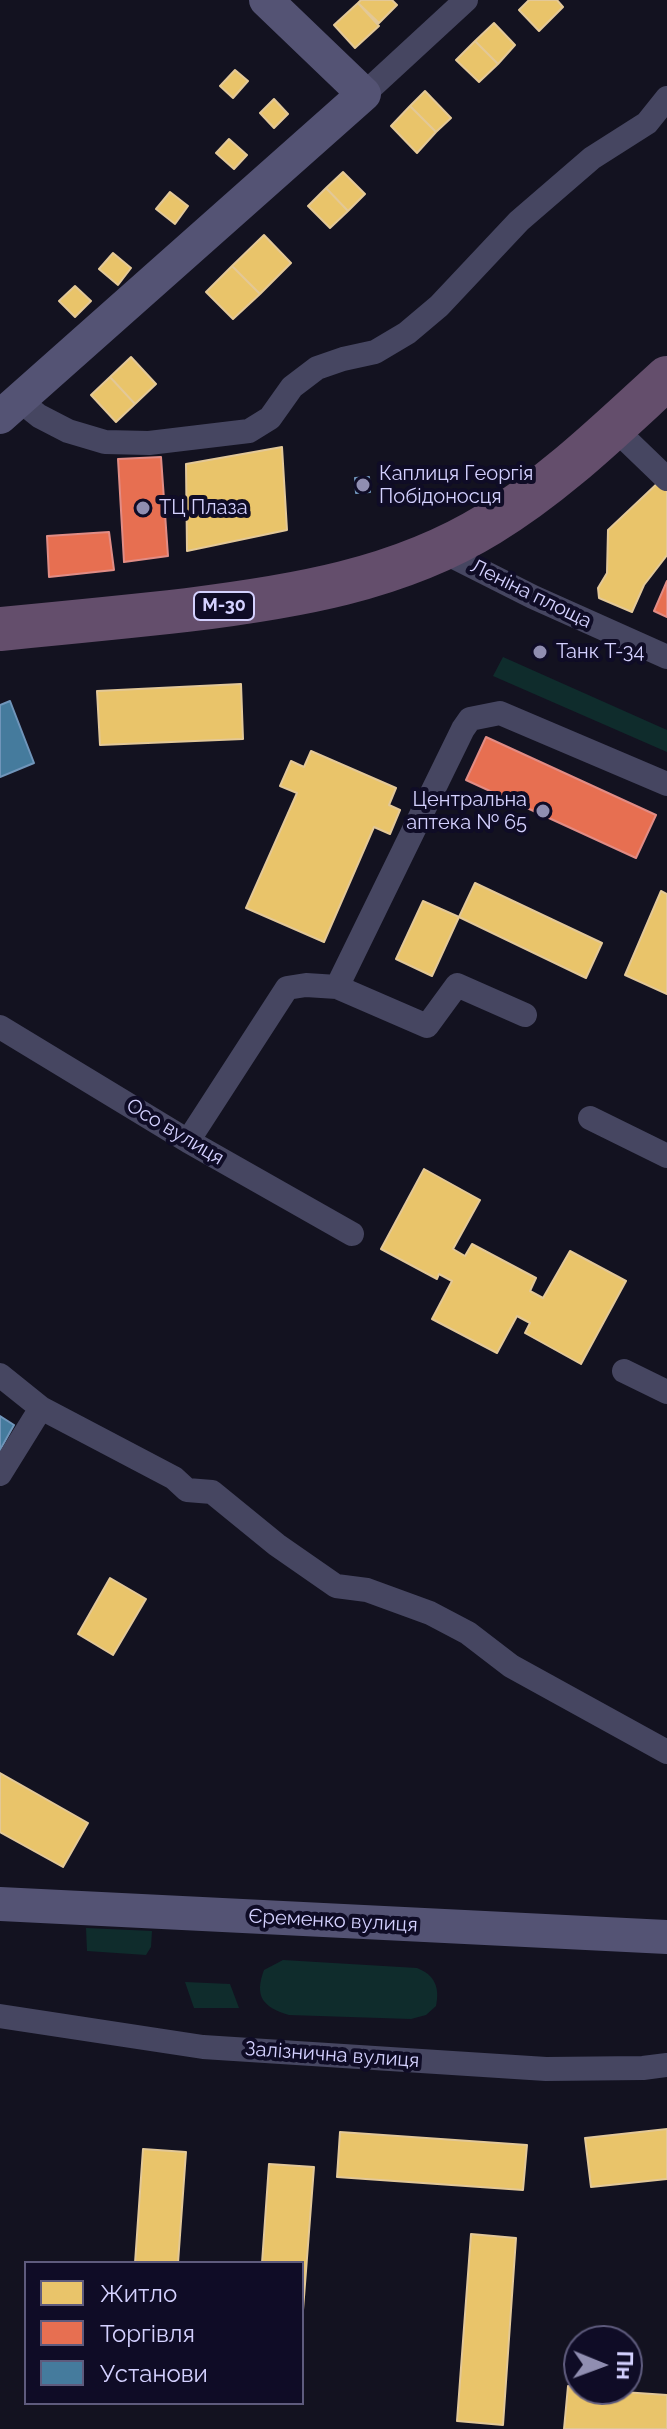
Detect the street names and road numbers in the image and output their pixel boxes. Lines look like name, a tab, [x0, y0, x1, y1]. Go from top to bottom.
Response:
street label: Леніна площа	[466, 554, 596, 634]
road number: М-30	[194, 592, 254, 620]
street label: Осо вулиця	[122, 1093, 228, 1171]
street label: Єременко вулиця	[248, 1905, 418, 1937]
street label: Залізнична вулиця	[244, 2037, 420, 2073]

